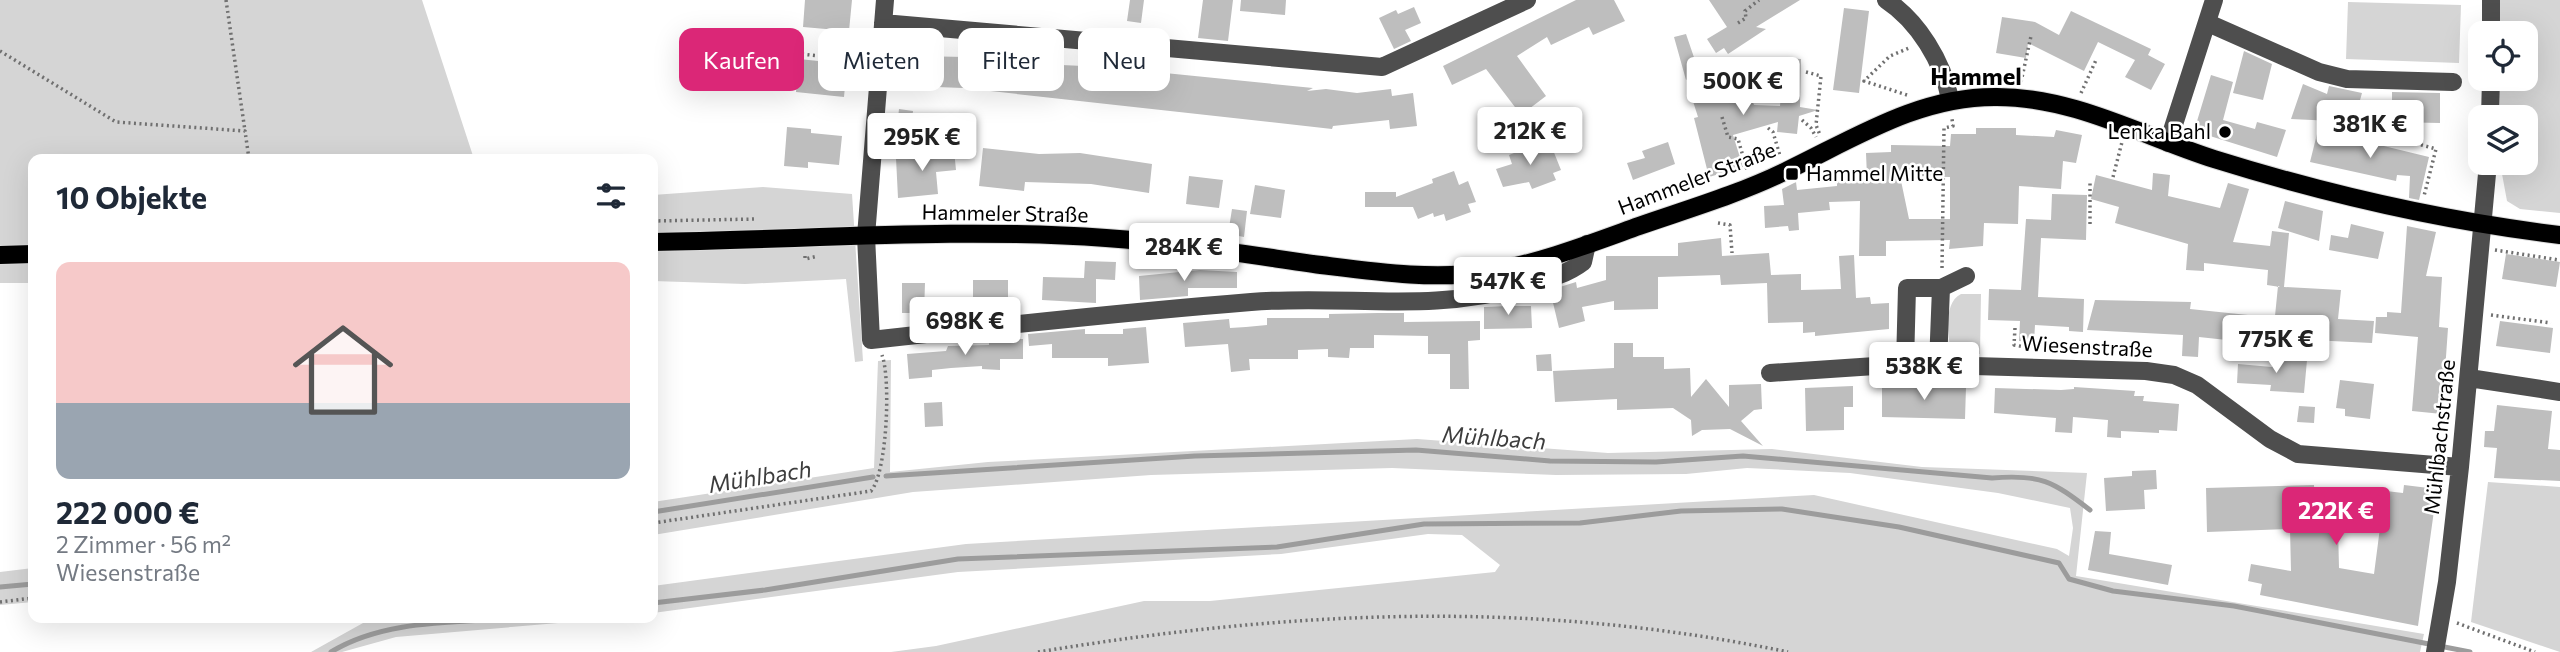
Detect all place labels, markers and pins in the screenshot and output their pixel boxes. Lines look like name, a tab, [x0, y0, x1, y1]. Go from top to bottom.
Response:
pin: 500K €	[1686, 58, 1800, 117]
pin: 381K €	[2313, 100, 2427, 160]
pin: 212K €	[1473, 108, 1587, 167]
pin: 295K €	[865, 114, 979, 173]
place label: Lenka Bahl	[2108, 118, 2211, 143]
marker: Lenka Bahl	[2217, 124, 2233, 140]
place label: Hammel Mitte	[1806, 160, 1943, 185]
marker: Hammel Mitte	[1784, 166, 1800, 182]
pin: 284K €	[1127, 224, 1241, 283]
pin: 547K €	[1451, 258, 1565, 317]
pin: 698K €	[908, 298, 1022, 357]
pin: 775K €	[2219, 316, 2333, 375]
pin: 538K €	[1867, 342, 1981, 402]
pin: 222K €	[2279, 488, 2393, 547]

